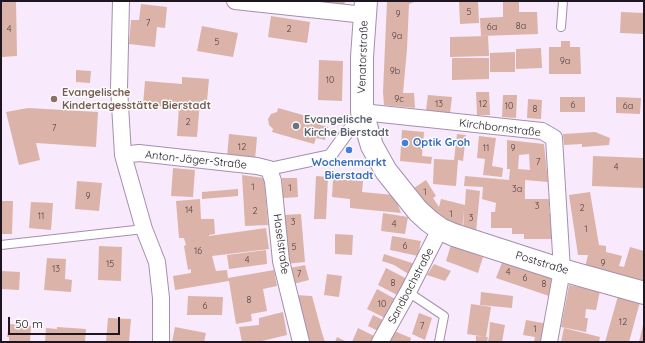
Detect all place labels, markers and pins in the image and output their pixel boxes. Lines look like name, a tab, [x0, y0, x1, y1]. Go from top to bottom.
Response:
place label: Evangelische Kindertagesstätte Bierstadt	[62, 86, 211, 112]
marker: Evangelische Kindertagesstätte Bierstadt	[49, 94, 59, 104]
place label: Evangelische Kirche Bierstadt	[304, 113, 389, 139]
marker: Evangelische Kirche Bierstadt	[291, 121, 301, 131]
place label: Optik Groh	[413, 136, 470, 150]
marker: Optik Groh	[400, 138, 410, 148]
marker: Wochenmarkt Bierstadt	[344, 145, 354, 155]
place label: Wochenmarkt Bierstadt	[312, 156, 386, 182]

